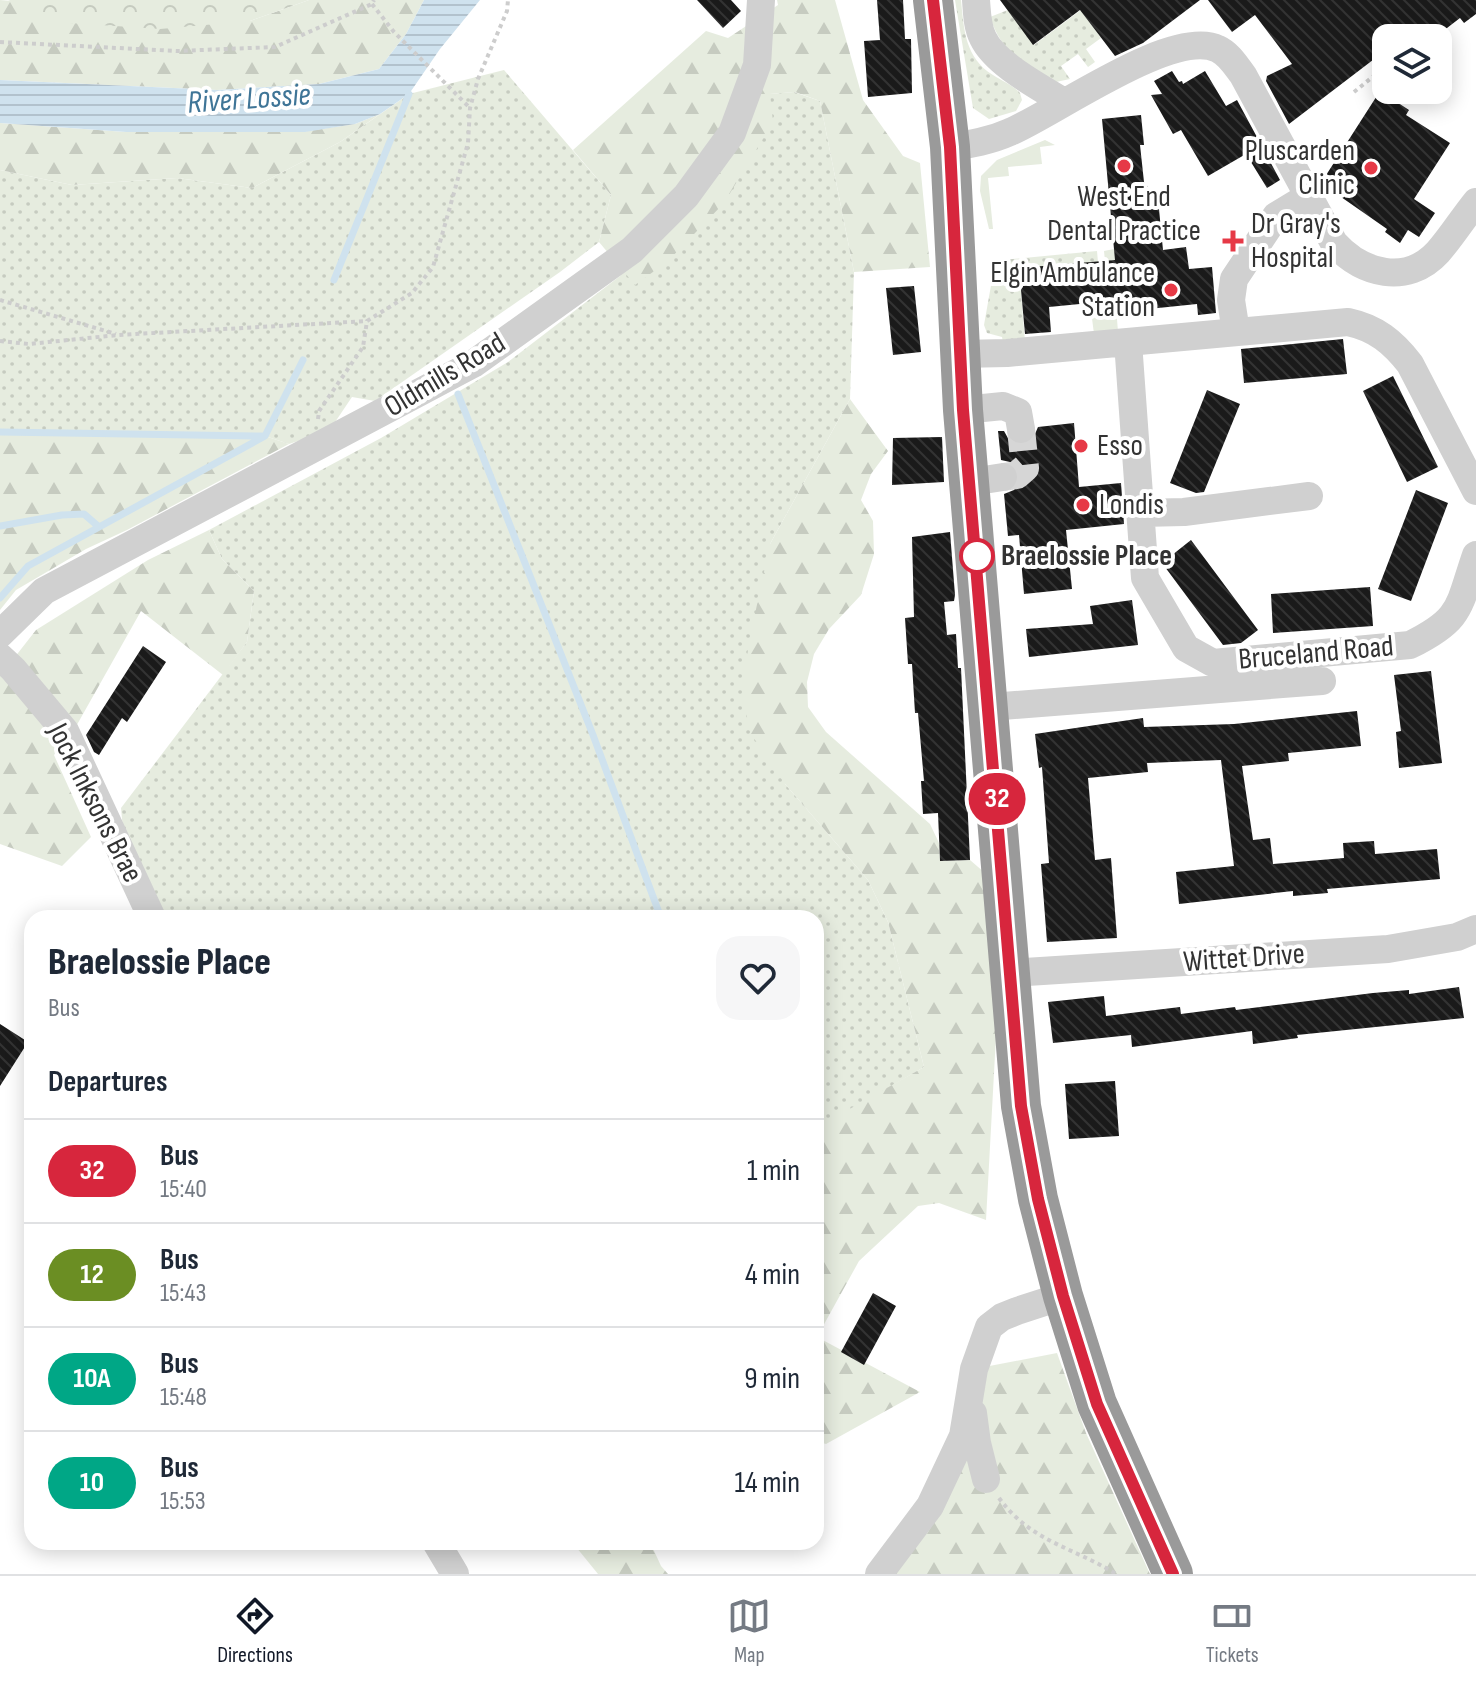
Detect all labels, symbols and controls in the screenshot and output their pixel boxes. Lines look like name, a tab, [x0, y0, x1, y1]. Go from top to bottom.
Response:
map controls	[1372, 24, 1452, 104]
button: layers	[1372, 24, 1452, 104]
water label: River Lossie	[186, 75, 312, 123]
place label: Pluscarden Clinic	[1245, 133, 1355, 203]
marker: West End Dental Practice	[1115, 157, 1133, 175]
marker: Pluscarden Clinic	[1362, 159, 1380, 177]
place label: West End Dental Practice	[1047, 179, 1201, 249]
place label: Dr Gray's Hospital	[1251, 206, 1341, 276]
marker: Dr Gray's Hospital	[1222, 230, 1244, 252]
place label: Elgin Ambulance Station	[990, 255, 1155, 325]
marker: Elgin Ambulance Station	[1162, 281, 1180, 299]
street label: Oldmills Road	[378, 325, 512, 425]
place label: Esso	[1097, 428, 1143, 464]
marker: Esso	[1072, 437, 1090, 455]
place label: Londis	[1099, 487, 1164, 523]
marker: Londis	[1074, 496, 1092, 514]
place label: Braelossie Place	[1001, 538, 1172, 574]
marker: Braelossie Place	[960, 539, 994, 573]
street label: Bruceland Road	[1237, 628, 1395, 678]
street label: Jock Inksons Brae	[39, 717, 150, 888]
line badge: 32	[961, 773, 1033, 825]
text: 32	[985, 782, 1009, 815]
button: heart	[716, 936, 800, 1020]
street label: Wittet Drive	[1182, 936, 1306, 980]
text: Braelossie Place	[48, 940, 271, 985]
text: Bus	[48, 993, 80, 1024]
text: Departures	[48, 1064, 168, 1100]
text: Bus	[160, 1138, 199, 1174]
text: 1 min	[747, 1153, 800, 1189]
text: 32	[80, 1154, 104, 1187]
text: 15:40	[160, 1174, 207, 1205]
text: Bus	[160, 1242, 199, 1278]
text: 4 min	[745, 1257, 800, 1293]
text: 12	[80, 1258, 104, 1291]
text: 15:43	[160, 1278, 206, 1309]
text: Bus	[160, 1346, 199, 1382]
text: 9 min	[744, 1361, 800, 1397]
text: 10A	[73, 1362, 111, 1395]
text: 15:48	[160, 1382, 207, 1413]
text: Bus	[160, 1450, 199, 1486]
text: 14 min	[735, 1465, 800, 1501]
text: 10	[80, 1466, 104, 1499]
text: 15:53	[160, 1486, 206, 1517]
tab: Directions	[217, 1594, 293, 1669]
tab: Map	[727, 1594, 771, 1669]
tab: Tickets	[1206, 1594, 1259, 1669]

